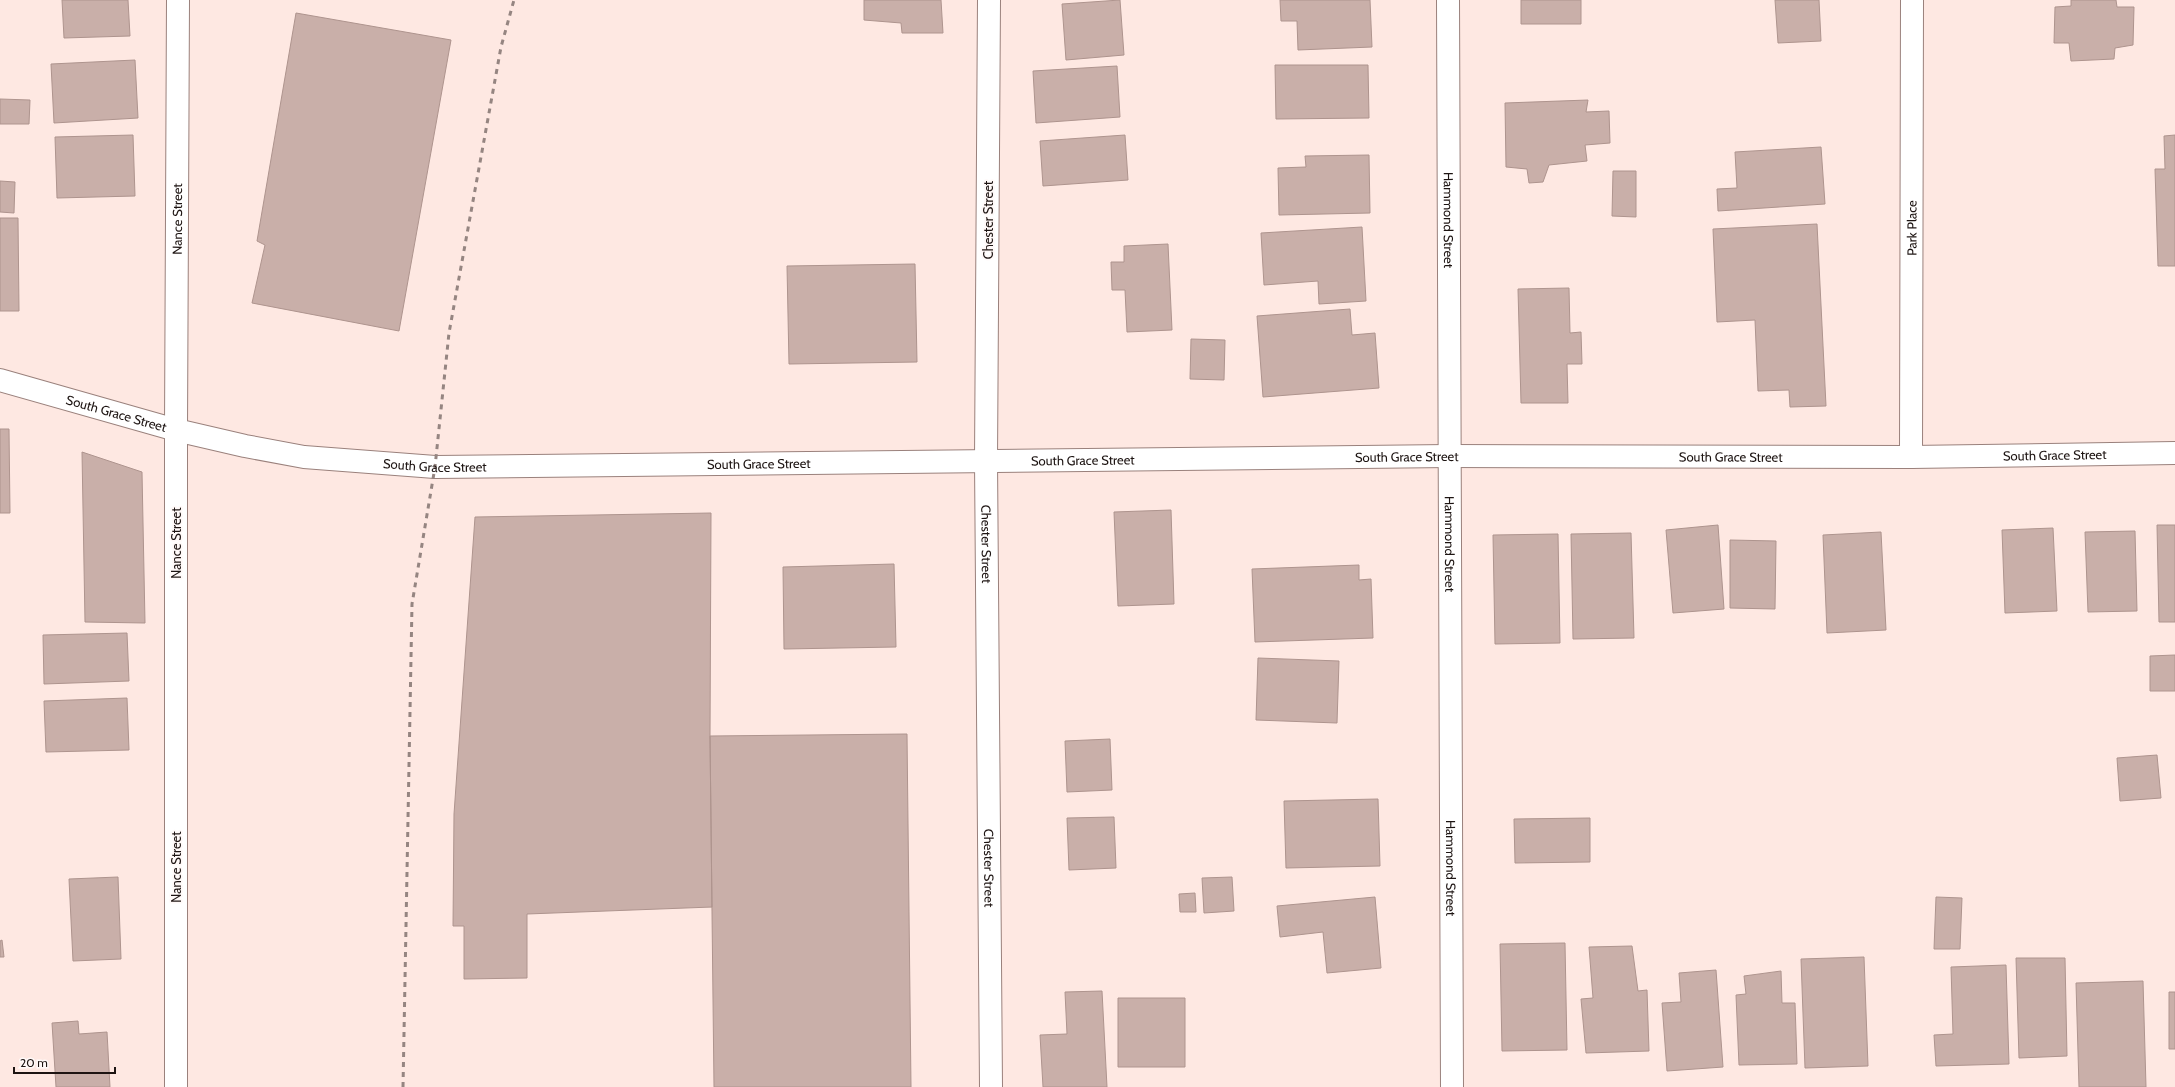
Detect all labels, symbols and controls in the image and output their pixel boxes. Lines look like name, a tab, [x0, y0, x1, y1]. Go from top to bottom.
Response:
street label: Hammond Street	[1441, 172, 1457, 269]
street label: Chester Street	[980, 180, 996, 259]
street label: Nance Street	[169, 183, 185, 255]
street label: Park Place	[1903, 200, 1920, 256]
street label: South Grace Street	[64, 391, 169, 435]
street label: South Grace Street	[2003, 446, 2107, 464]
street label: South Grace Street	[1355, 448, 1459, 465]
street label: South Grace Street	[1679, 448, 1783, 465]
street label: South Grace Street	[1031, 451, 1135, 469]
street label: South Grace Street	[382, 455, 487, 475]
street label: South Grace Street	[707, 455, 811, 472]
street label: Hammond Street	[1442, 496, 1458, 593]
street label: Chester Street	[978, 505, 995, 584]
street label: Nance Street	[168, 507, 184, 579]
street label: Hammond Street	[1443, 820, 1459, 917]
street label: Chester Street	[981, 829, 998, 908]
street label: Nance Street	[168, 831, 184, 903]
scale bar	[14, 1049, 115, 1075]
text: 20 m	[20, 1055, 48, 1070]

